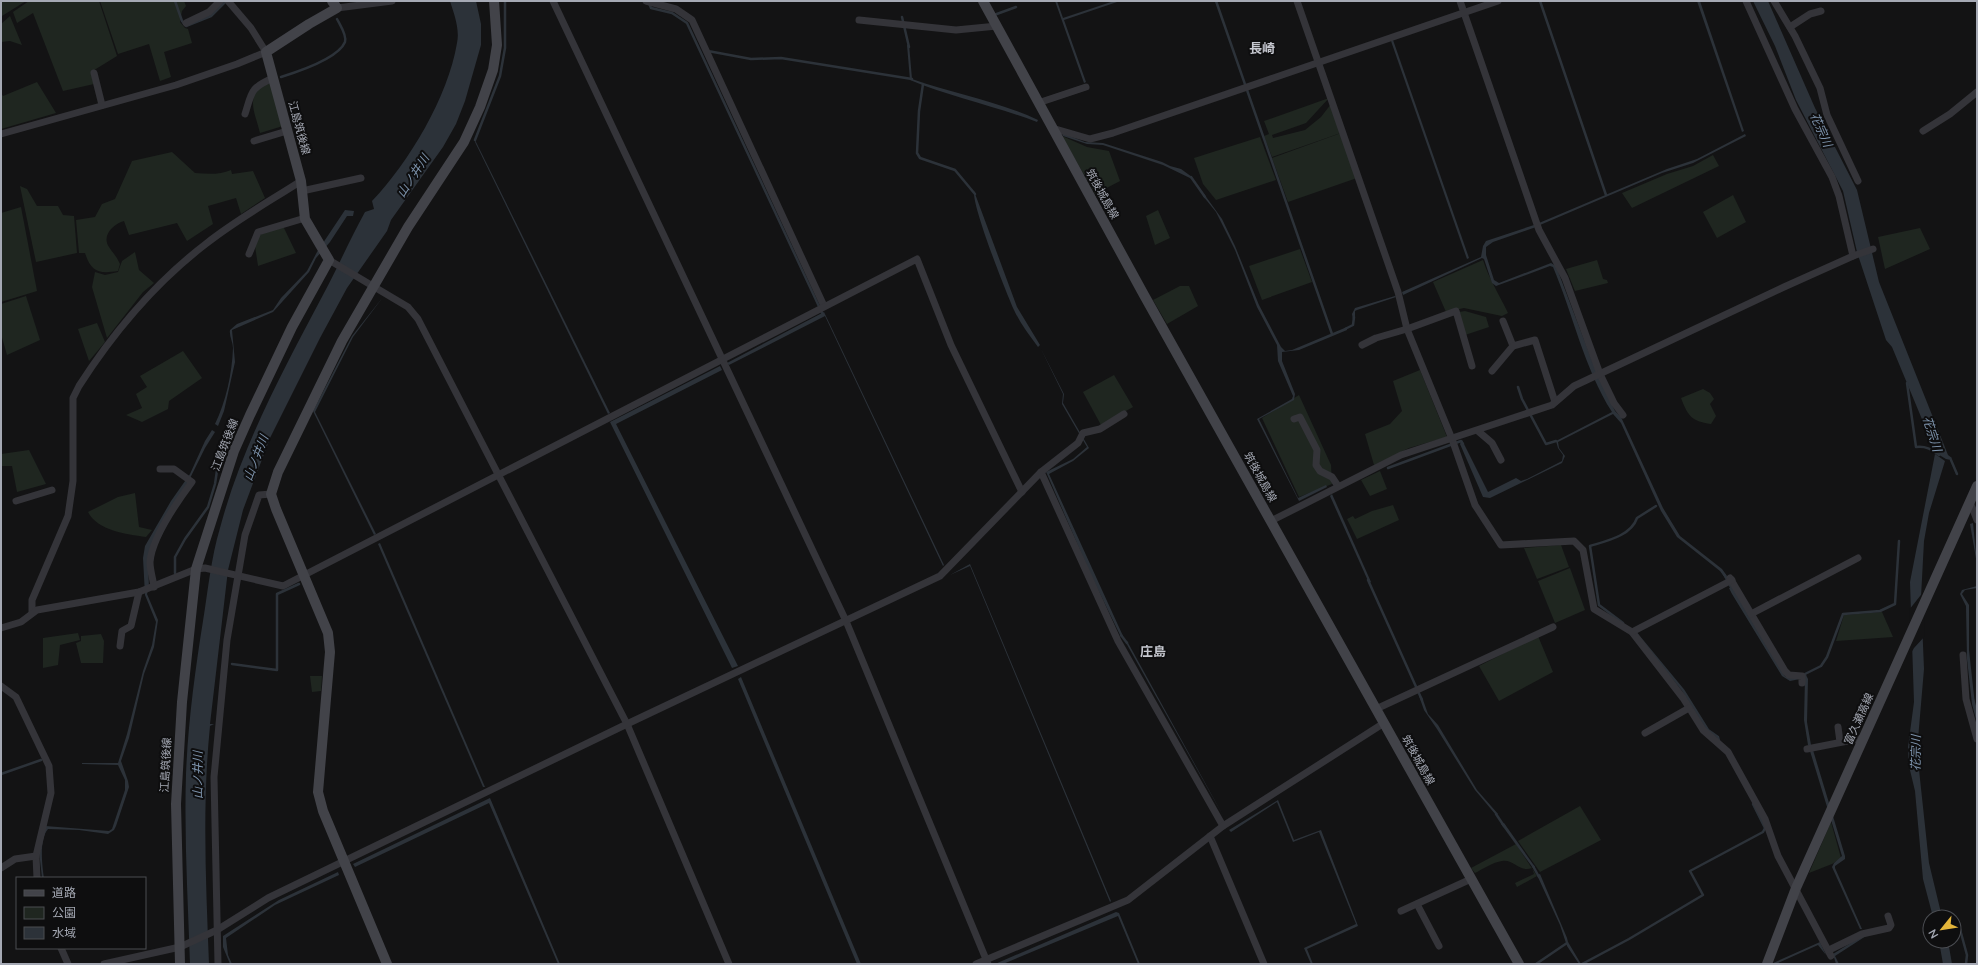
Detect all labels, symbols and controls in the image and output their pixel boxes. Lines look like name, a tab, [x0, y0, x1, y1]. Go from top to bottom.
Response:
district label: 長崎	[1249, 40, 1275, 58]
street label: 江島筑後線	[285, 99, 313, 157]
water label: 花宗川	[1806, 110, 1836, 152]
water label: 山ノ井川	[393, 150, 434, 200]
street label: 筑後城島線	[1082, 166, 1122, 222]
water label: 花宗川	[1919, 414, 1946, 455]
street label: 江島筑後線	[208, 417, 242, 473]
water label: 山ノ井川	[240, 431, 273, 483]
street label: 筑後城島線	[1240, 449, 1280, 505]
district label: 庄島	[1140, 643, 1166, 661]
street label: 富久瀬高線	[1841, 691, 1877, 747]
street label: 筑後城島線	[1398, 732, 1438, 788]
water label: 花宗川	[1908, 733, 1924, 771]
street label: 江島筑後線	[157, 737, 175, 793]
water label: 山ノ井川	[190, 749, 206, 799]
legend	[16, 877, 146, 949]
text: 道路	[52, 885, 76, 901]
text: 公園	[52, 905, 76, 921]
north arrow	[1922, 909, 1962, 949]
text: 水域	[52, 925, 76, 941]
text: N	[1925, 926, 1942, 941]

